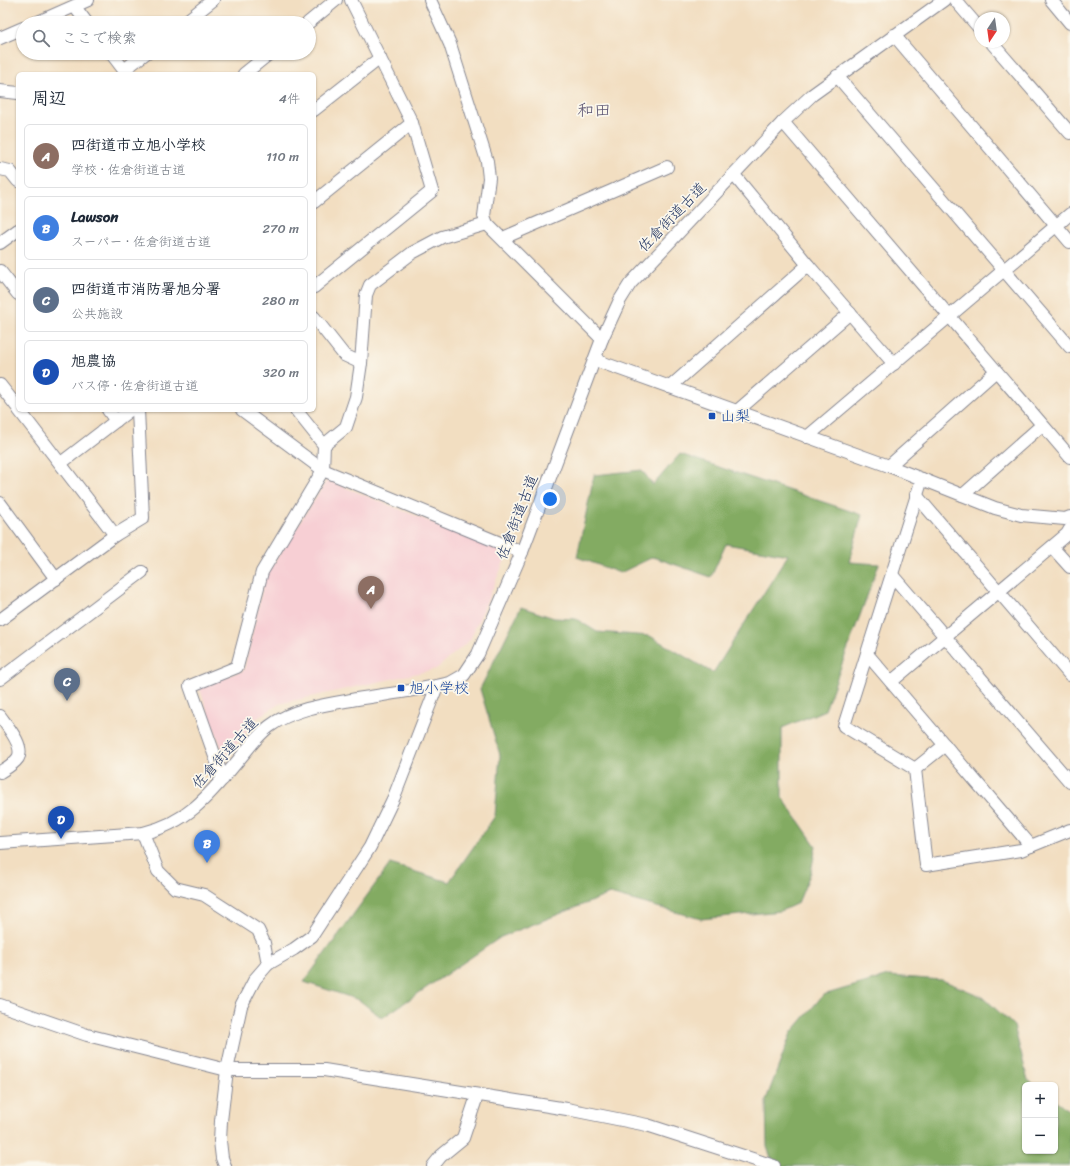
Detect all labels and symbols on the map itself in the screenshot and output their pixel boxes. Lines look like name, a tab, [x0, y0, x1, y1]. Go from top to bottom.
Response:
north arrow	[974, 12, 1010, 48]
district label: 和田	[577, 95, 611, 125]
street label: 佐倉街道古道	[631, 176, 713, 258]
place label: 山梨	[720, 403, 750, 429]
marker: 山梨	[707, 411, 717, 421]
street label: 佐倉街道古道	[489, 470, 545, 564]
your location	[540, 489, 560, 509]
pin: A	[358, 576, 384, 609]
pin: C	[54, 668, 80, 701]
place label: 旭小学校	[409, 675, 469, 701]
marker: 旭小学校	[396, 683, 406, 693]
street label: 佐倉街道古道	[185, 711, 265, 795]
pin: D	[48, 806, 74, 839]
pin: B	[194, 830, 220, 863]

